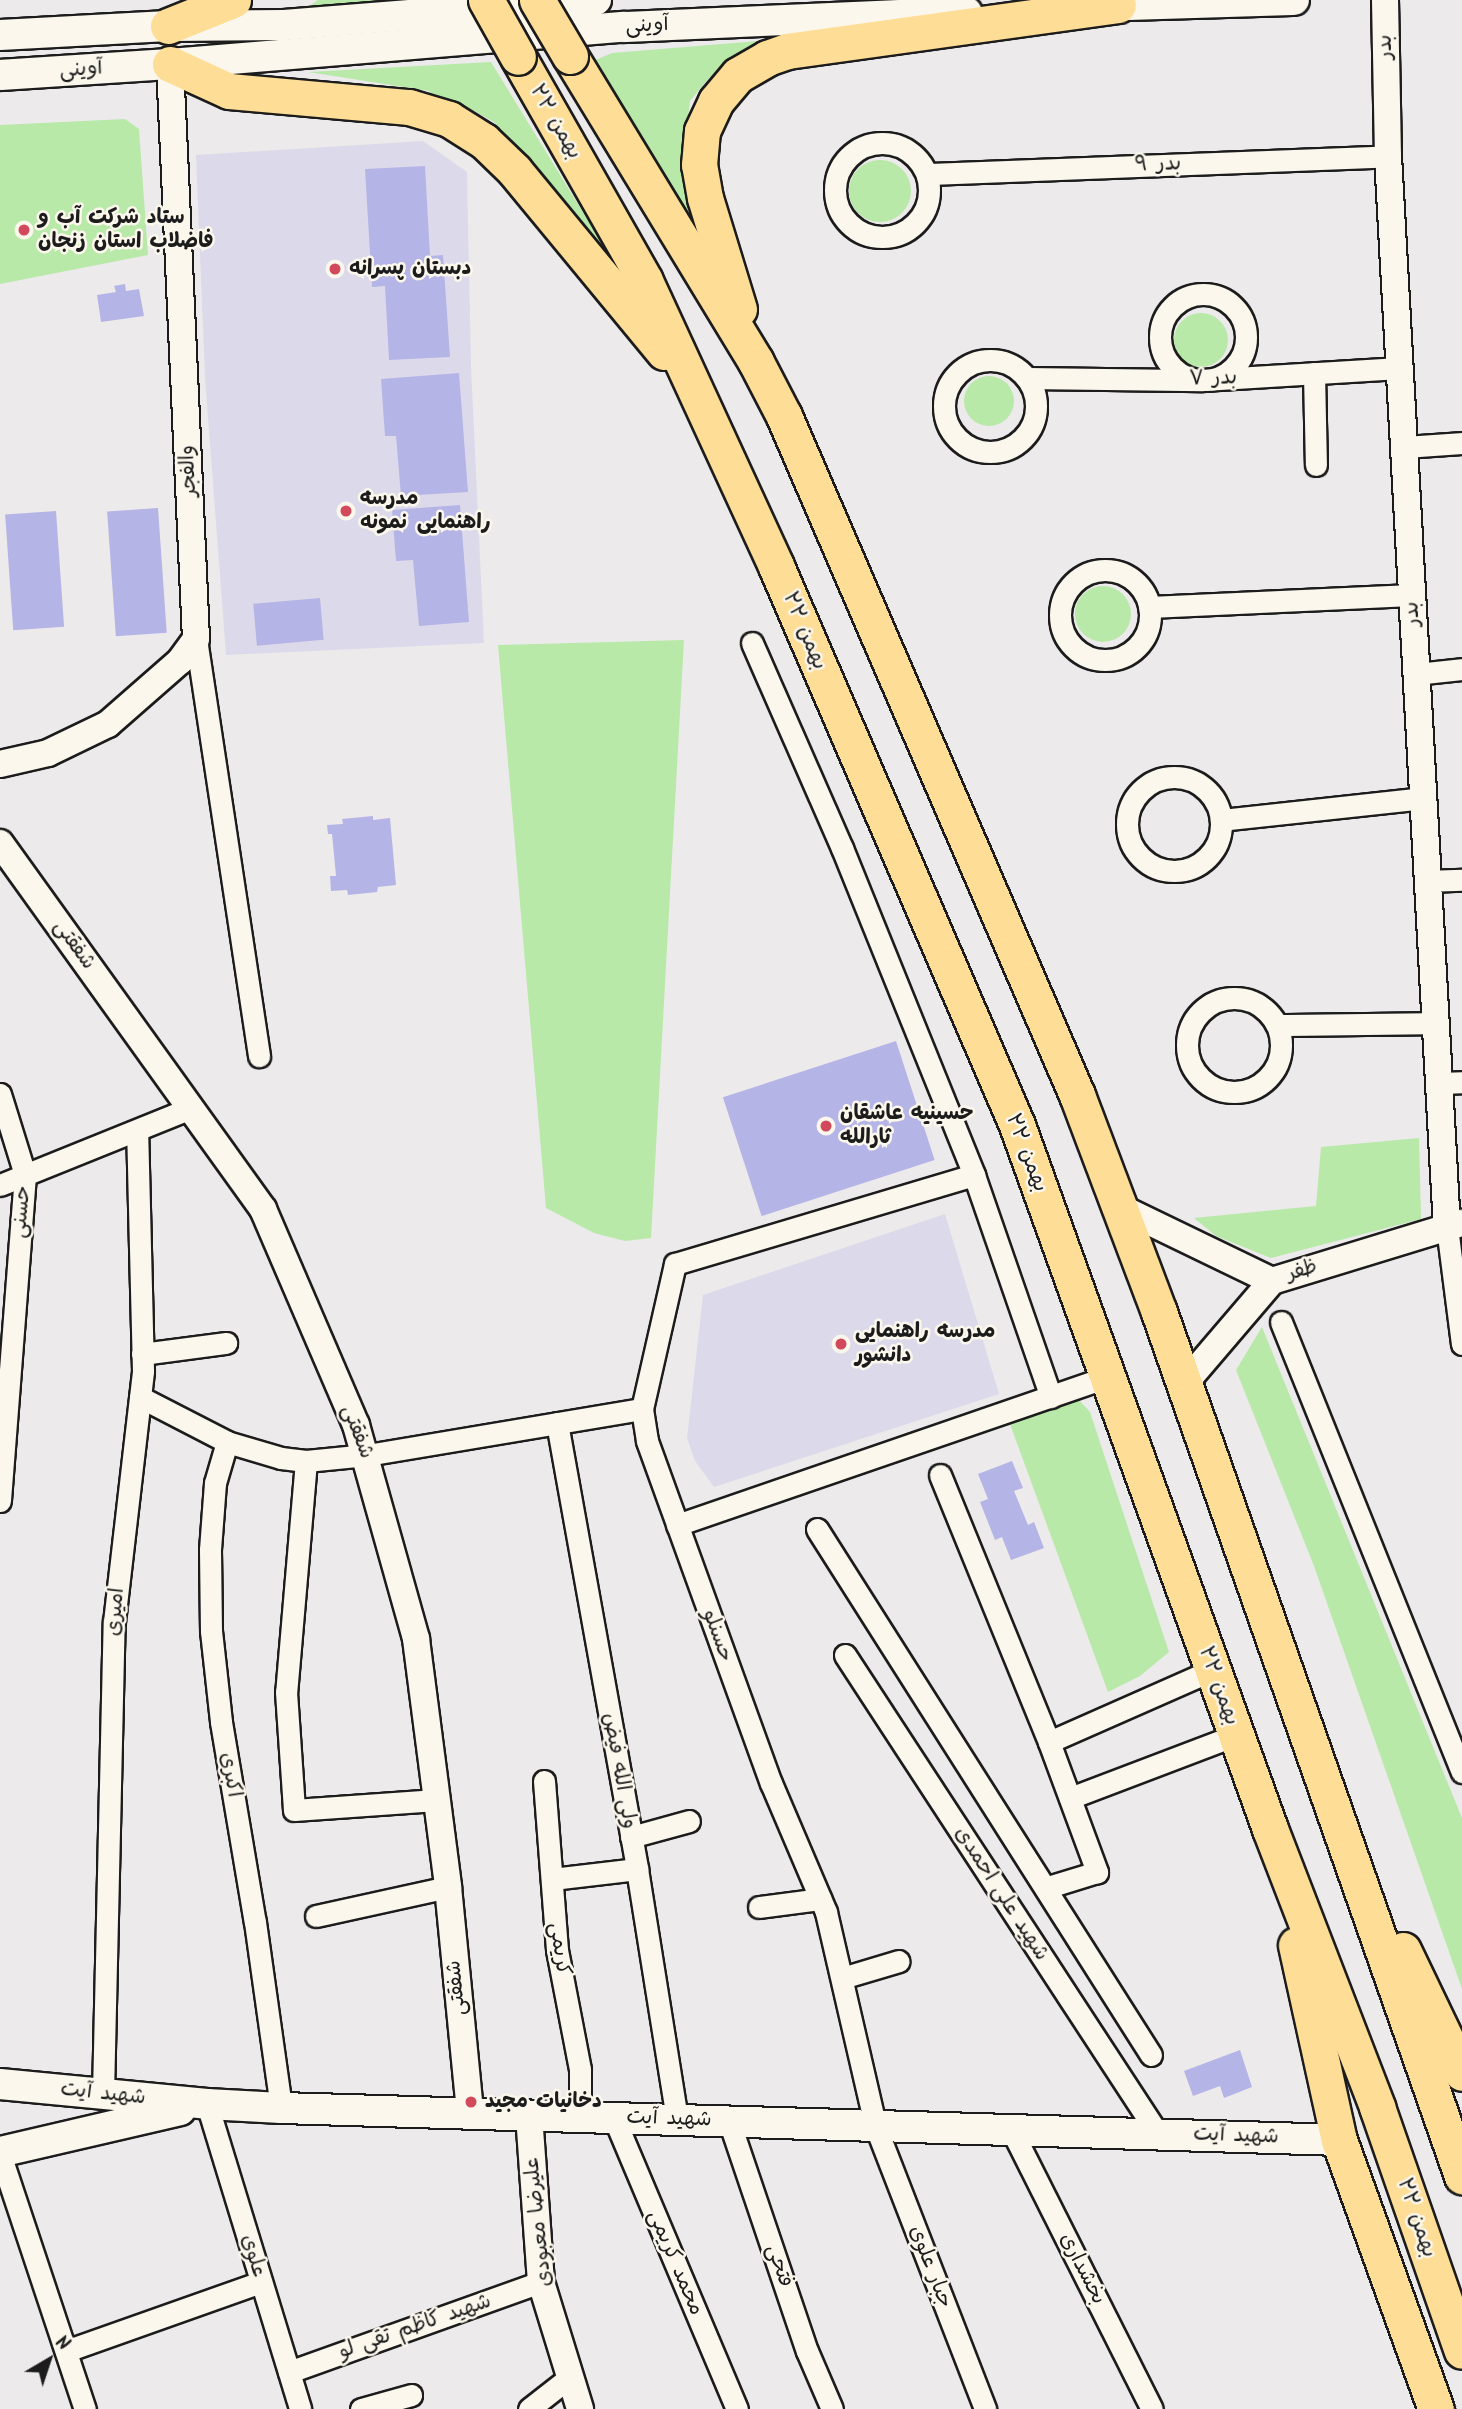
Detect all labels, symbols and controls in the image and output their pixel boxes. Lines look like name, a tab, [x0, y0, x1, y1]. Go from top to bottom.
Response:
street label: آوینی	[625, 12, 669, 40]
street label: بدر	[1373, 34, 1399, 60]
street label: آوینی	[59, 56, 103, 84]
street label: ۲۲ بهمن	[524, 80, 586, 164]
street label: بدر ۹	[1134, 152, 1182, 178]
place label: ستاد شرکت آب و فاضلاب استان زنجان	[38, 205, 214, 255]
marker: ستاد شرکت آب و فاضلاب استان زنجان	[16, 222, 32, 238]
place label: دبستان پسرانه	[349, 256, 471, 282]
marker: دبستان پسرانه	[327, 261, 343, 277]
street label: بدر ۷	[1189, 366, 1237, 392]
street label: والفجر	[175, 444, 203, 498]
place label: مدرسه راهنمایی نمونه	[360, 486, 491, 536]
marker: مدرسه راهنمایی نمونه	[338, 503, 354, 519]
street label: ۲۲ بهمن	[776, 588, 832, 674]
street label: بدر	[1400, 601, 1426, 627]
street label: شفقتی	[48, 915, 100, 975]
place label: حسینیه عاشقان ثارالله	[840, 1101, 974, 1151]
street label: ۲۲ بهمن	[1000, 1110, 1052, 1196]
marker: حسینیه عاشقان ثارالله	[818, 1118, 834, 1134]
street label: حسنی	[7, 1185, 37, 1239]
street label: ظفر	[1283, 1254, 1321, 1288]
place label: مدرسه راهنمایی دانشور	[855, 1319, 995, 1369]
marker: مدرسه راهنمایی دانشور	[833, 1336, 849, 1352]
street label: شفقتی	[335, 1402, 379, 1462]
street label: امیری	[101, 1587, 131, 1637]
street label: حسنلو	[696, 1606, 738, 1664]
street label: ۲۲ بهمن	[1192, 1643, 1244, 1729]
street label: ولی الله فیض	[596, 1711, 642, 1831]
street label: اکبری	[214, 1751, 246, 1799]
street label: شهید علی احمدی	[948, 1822, 1054, 1966]
street label: کریمی	[543, 1921, 575, 1977]
street label: شفقتی	[442, 1959, 472, 2017]
street label: شهید آیت	[59, 2077, 147, 2111]
place label: دخانیات مجید	[485, 2089, 602, 2115]
marker: دخانیات مجید	[463, 2094, 479, 2110]
street label: شهید آیت	[626, 2105, 712, 2133]
street label: شهید آیت	[1193, 2122, 1279, 2150]
street label: علیرضا معبودی	[520, 2156, 558, 2288]
street label: ۲۲ بهمن	[1391, 2175, 1441, 2261]
street label: محمد کریمی	[642, 2207, 708, 2319]
street label: جبار علوی	[903, 2222, 957, 2312]
street label: بخشداری	[1053, 2229, 1111, 2309]
street label: علوی	[235, 2232, 271, 2280]
street label: فتحی	[760, 2241, 798, 2291]
street label: شهید کاظم تقی لو	[335, 2289, 495, 2365]
north arrow	[14, 2325, 84, 2395]
text: N	[48, 2328, 76, 2359]

